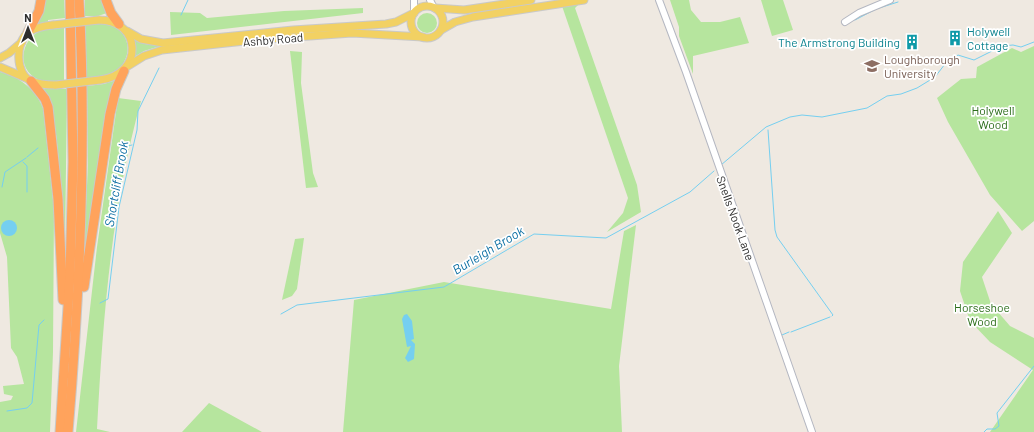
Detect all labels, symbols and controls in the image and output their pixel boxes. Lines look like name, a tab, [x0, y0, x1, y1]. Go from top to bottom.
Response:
north arrow	[8, 8, 48, 48]
text: N	[24, 11, 32, 24]
place label: Holywell Cottage	[967, 24, 1010, 52]
street label: Ashby Road	[242, 29, 304, 49]
building icon: Holywell Cottage	[946, 29, 964, 47]
building icon: The Armstrong Building	[903, 33, 921, 51]
place label: The Armstrong Building	[778, 35, 900, 49]
place label: Loughborough University	[884, 52, 960, 80]
school or university icon: Loughborough University	[863, 57, 881, 75]
park label: Holywell Wood	[971, 103, 1015, 131]
water label: Shortcliff Brook	[101, 139, 132, 228]
street label: Snells Nook Lane	[714, 174, 758, 262]
water label: Burleigh Brook	[449, 222, 527, 278]
park label: Horseshoe Wood	[954, 300, 1010, 328]

